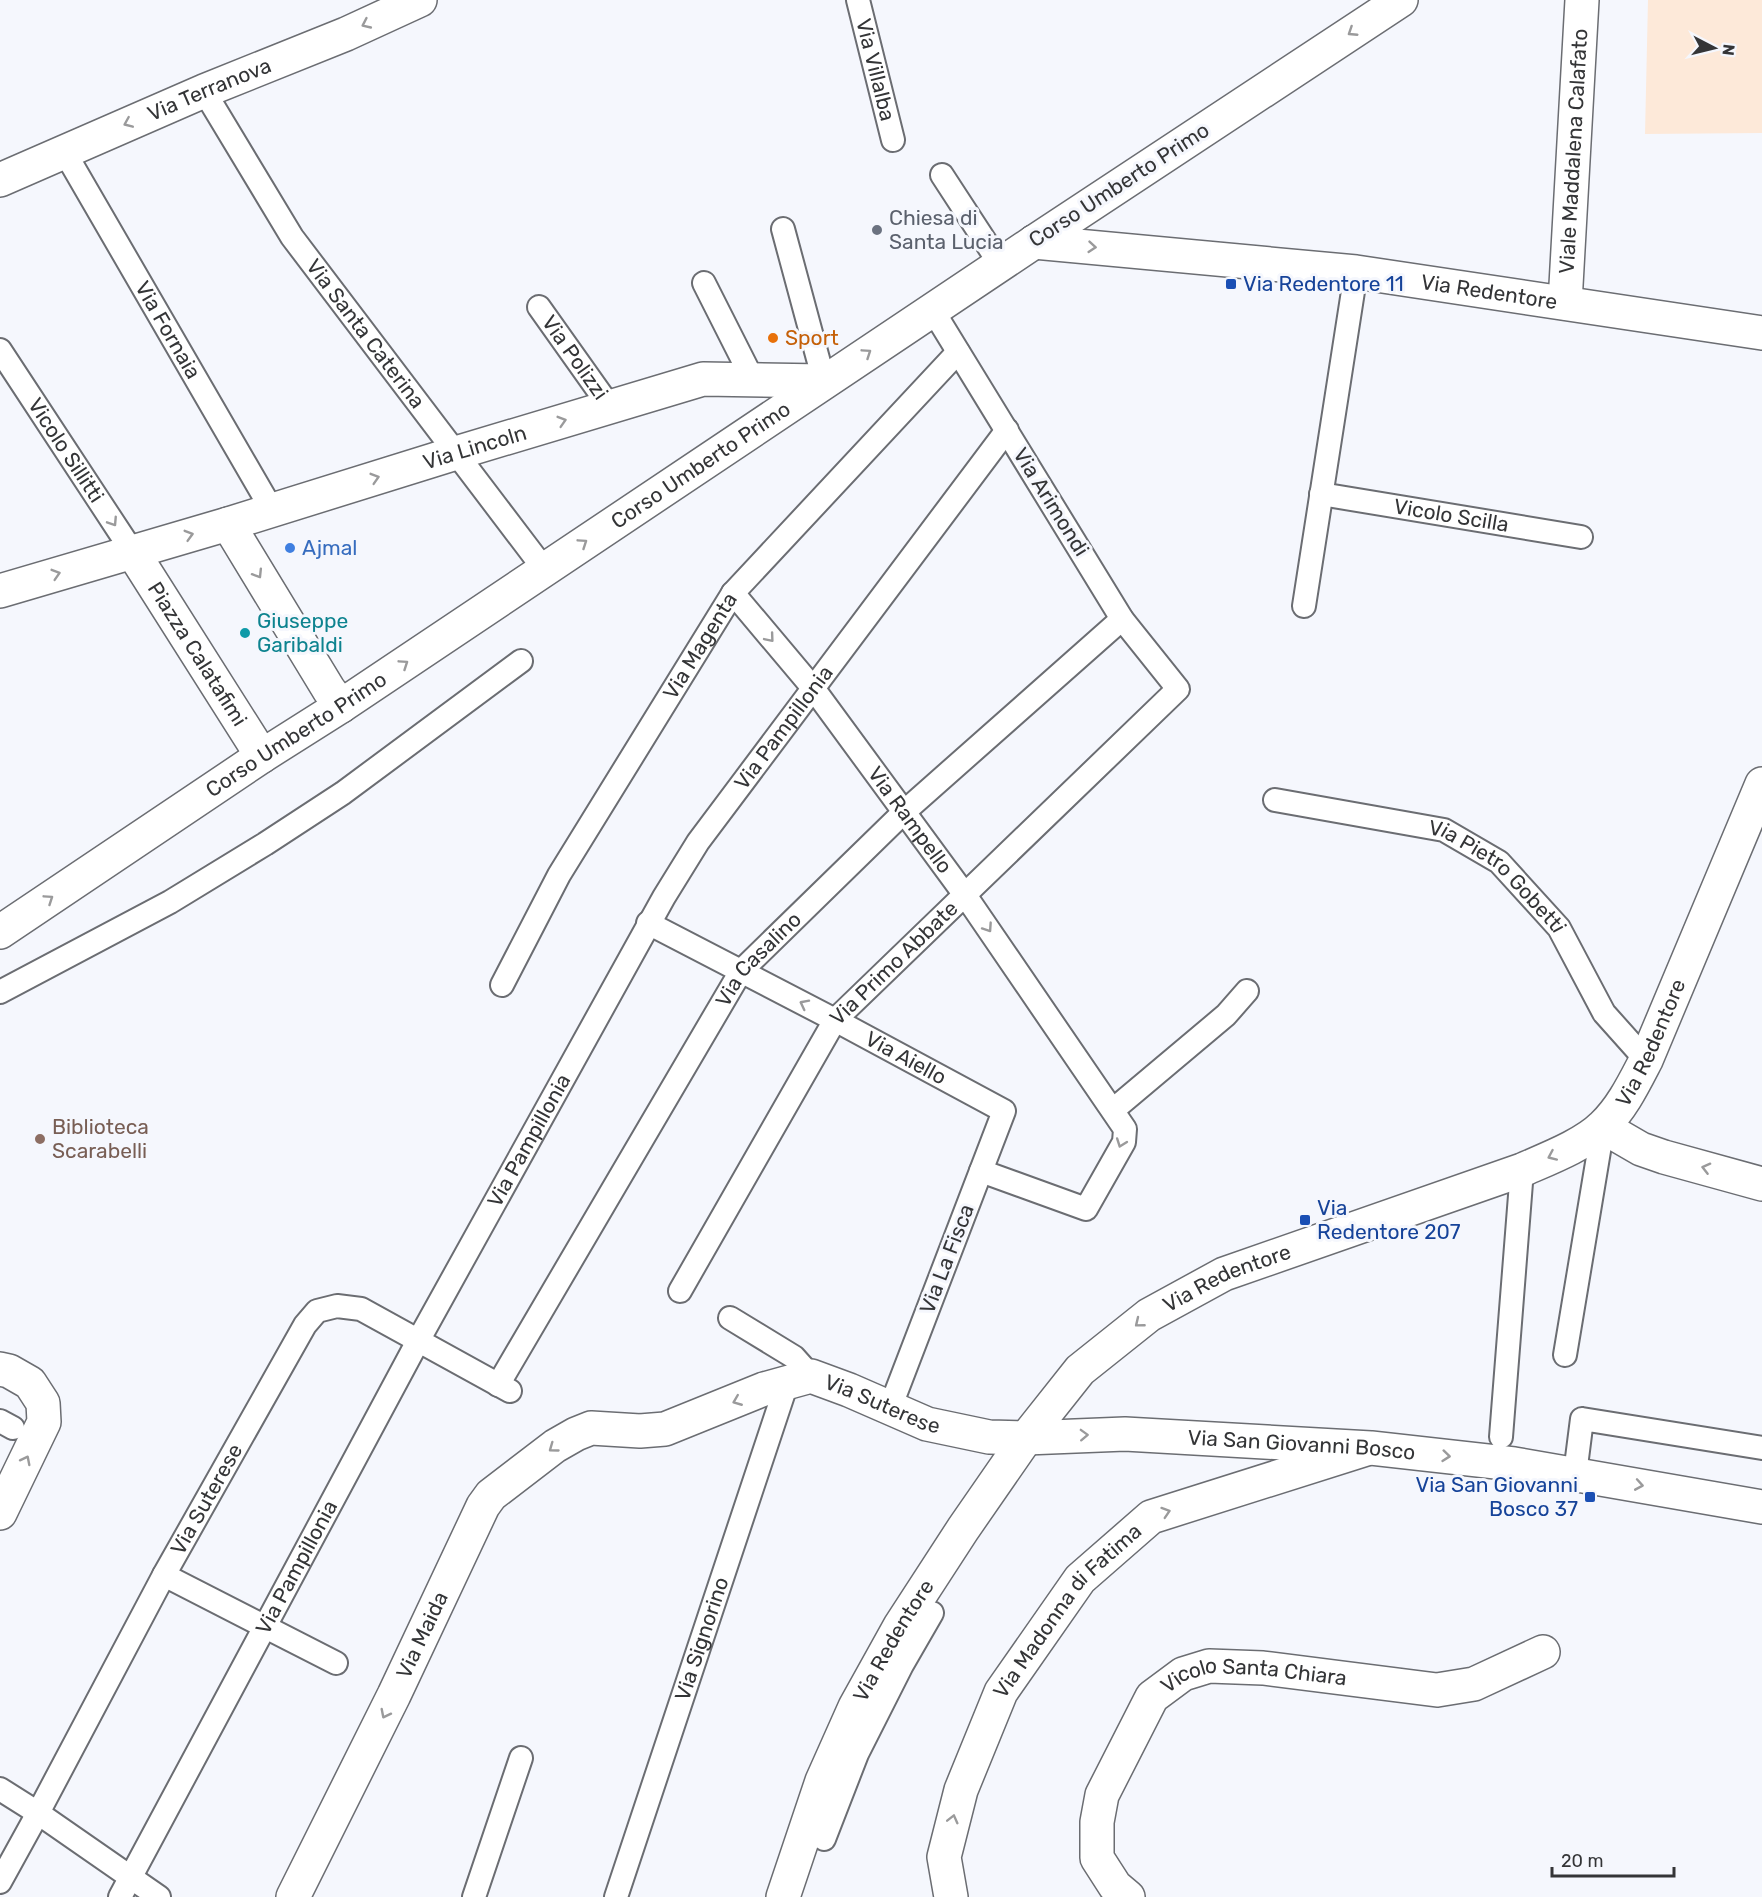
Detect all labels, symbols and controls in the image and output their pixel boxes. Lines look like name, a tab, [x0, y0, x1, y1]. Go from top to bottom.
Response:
street label: Via Villalba	[851, 16, 901, 124]
one-way arrow	[362, 17, 373, 29]
north arrow	[1684, 18, 1744, 78]
one-way arrow	[1348, 25, 1359, 36]
street label: Viale Maddalena Calafato	[1554, 28, 1592, 275]
text: N	[1718, 43, 1739, 57]
street label: Via Terranova	[143, 52, 275, 126]
one-way arrow	[123, 116, 134, 128]
street label: Corso Umberto Primo	[1024, 117, 1214, 252]
place label: Chiesa di Santa Lucia	[889, 205, 1004, 254]
marker: Chiesa di Santa Lucia	[870, 223, 884, 237]
one-way arrow	[1088, 240, 1097, 253]
street label: Via Santa Caterina	[301, 254, 430, 413]
street label: Via Redentore	[1419, 269, 1559, 314]
place label: Via Redentore 11	[1243, 271, 1404, 296]
street label: Via Fornaia	[130, 277, 206, 383]
marker: Via Redentore 11	[1224, 277, 1238, 291]
street label: Via Polizzi	[537, 310, 614, 404]
place label: Sport	[785, 325, 839, 350]
marker: Sport	[766, 331, 780, 345]
one-way arrow	[860, 349, 871, 360]
street label: Vicolo Sillitti	[23, 393, 110, 507]
street label: Corso Umberto Primo	[606, 396, 795, 534]
one-way arrow	[556, 416, 567, 428]
street label: Via Lincoln	[420, 420, 529, 475]
street label: Via Arimondi	[1008, 443, 1095, 561]
one-way arrow	[369, 473, 380, 485]
street label: Vicolo Scilla	[1392, 493, 1511, 537]
one-way arrow	[106, 515, 117, 526]
one-way arrow	[183, 530, 194, 542]
place label: Ajmal	[302, 535, 357, 560]
one-way arrow	[576, 539, 587, 550]
marker: Ajmal	[283, 541, 297, 555]
one-way arrow	[251, 568, 263, 578]
one-way arrow	[50, 569, 61, 581]
street label: Piazza Calatafimi	[143, 577, 253, 730]
street label: Via Magenta	[658, 588, 742, 704]
place label: Giuseppe Garibaldi	[257, 608, 348, 657]
marker: Giuseppe Garibaldi	[238, 626, 252, 640]
one-way arrow	[763, 631, 774, 642]
one-way arrow	[397, 660, 408, 671]
street label: Via Pampillonia	[729, 660, 838, 794]
street label: Corso Umberto Primo	[201, 666, 391, 802]
street label: Via Rampello	[863, 761, 958, 878]
street label: Via Pietro Gobetti	[1427, 815, 1572, 936]
one-way arrow	[42, 895, 53, 906]
street label: Via Primo Abbate	[824, 896, 963, 1030]
street label: Via Casalino	[710, 906, 806, 1011]
one-way arrow	[981, 922, 992, 933]
street label: Via Redentore	[1610, 975, 1691, 1111]
one-way arrow	[800, 1000, 810, 1011]
street label: Via Aiello	[861, 1026, 951, 1090]
street label: Via Pampillonia	[482, 1069, 576, 1211]
place label: Biblioteca Scarabelli	[52, 1114, 149, 1163]
marker: Biblioteca Scarabelli	[33, 1132, 47, 1146]
one-way arrow	[1116, 1137, 1128, 1148]
one-way arrow	[1548, 1149, 1559, 1161]
one-way arrow	[1701, 1162, 1711, 1175]
place label: Via Redentore 207	[1317, 1195, 1461, 1244]
street label: Via La Fisca	[914, 1201, 979, 1317]
marker: Via Redentore 207	[1298, 1213, 1312, 1227]
street label: Via Redentore	[1158, 1239, 1294, 1317]
one-way arrow	[1135, 1316, 1146, 1327]
street label: Via Suterese	[821, 1369, 942, 1438]
one-way arrow	[732, 1393, 742, 1406]
street label: Via San Giovanni Bosco	[1187, 1425, 1417, 1465]
one-way arrow	[1080, 1429, 1089, 1442]
street label: Via Suterese	[165, 1439, 247, 1559]
one-way arrow	[548, 1441, 559, 1452]
one-way arrow	[1442, 1449, 1451, 1462]
one-way arrow	[19, 1456, 31, 1467]
place label: Via San Giovanni Bosco 37	[1416, 1472, 1578, 1521]
one-way arrow	[1634, 1479, 1644, 1491]
marker: Via San Giovanni Bosco 37	[1583, 1490, 1597, 1504]
street label: Via Pampillonia	[250, 1496, 342, 1638]
one-way arrow	[1160, 1507, 1171, 1519]
street label: Via Madonna di Fatima	[988, 1518, 1146, 1703]
street label: Via Signorino	[669, 1574, 734, 1704]
street label: Via Redentore	[847, 1575, 939, 1706]
street label: Via Maida	[391, 1588, 453, 1682]
street label: Vicolo Santa Chiara	[1156, 1653, 1348, 1698]
one-way arrow	[380, 1708, 392, 1719]
one-way arrow	[946, 1815, 959, 1825]
scale bar	[1552, 1840, 1674, 1878]
text: 20 m	[1561, 1850, 1603, 1872]

